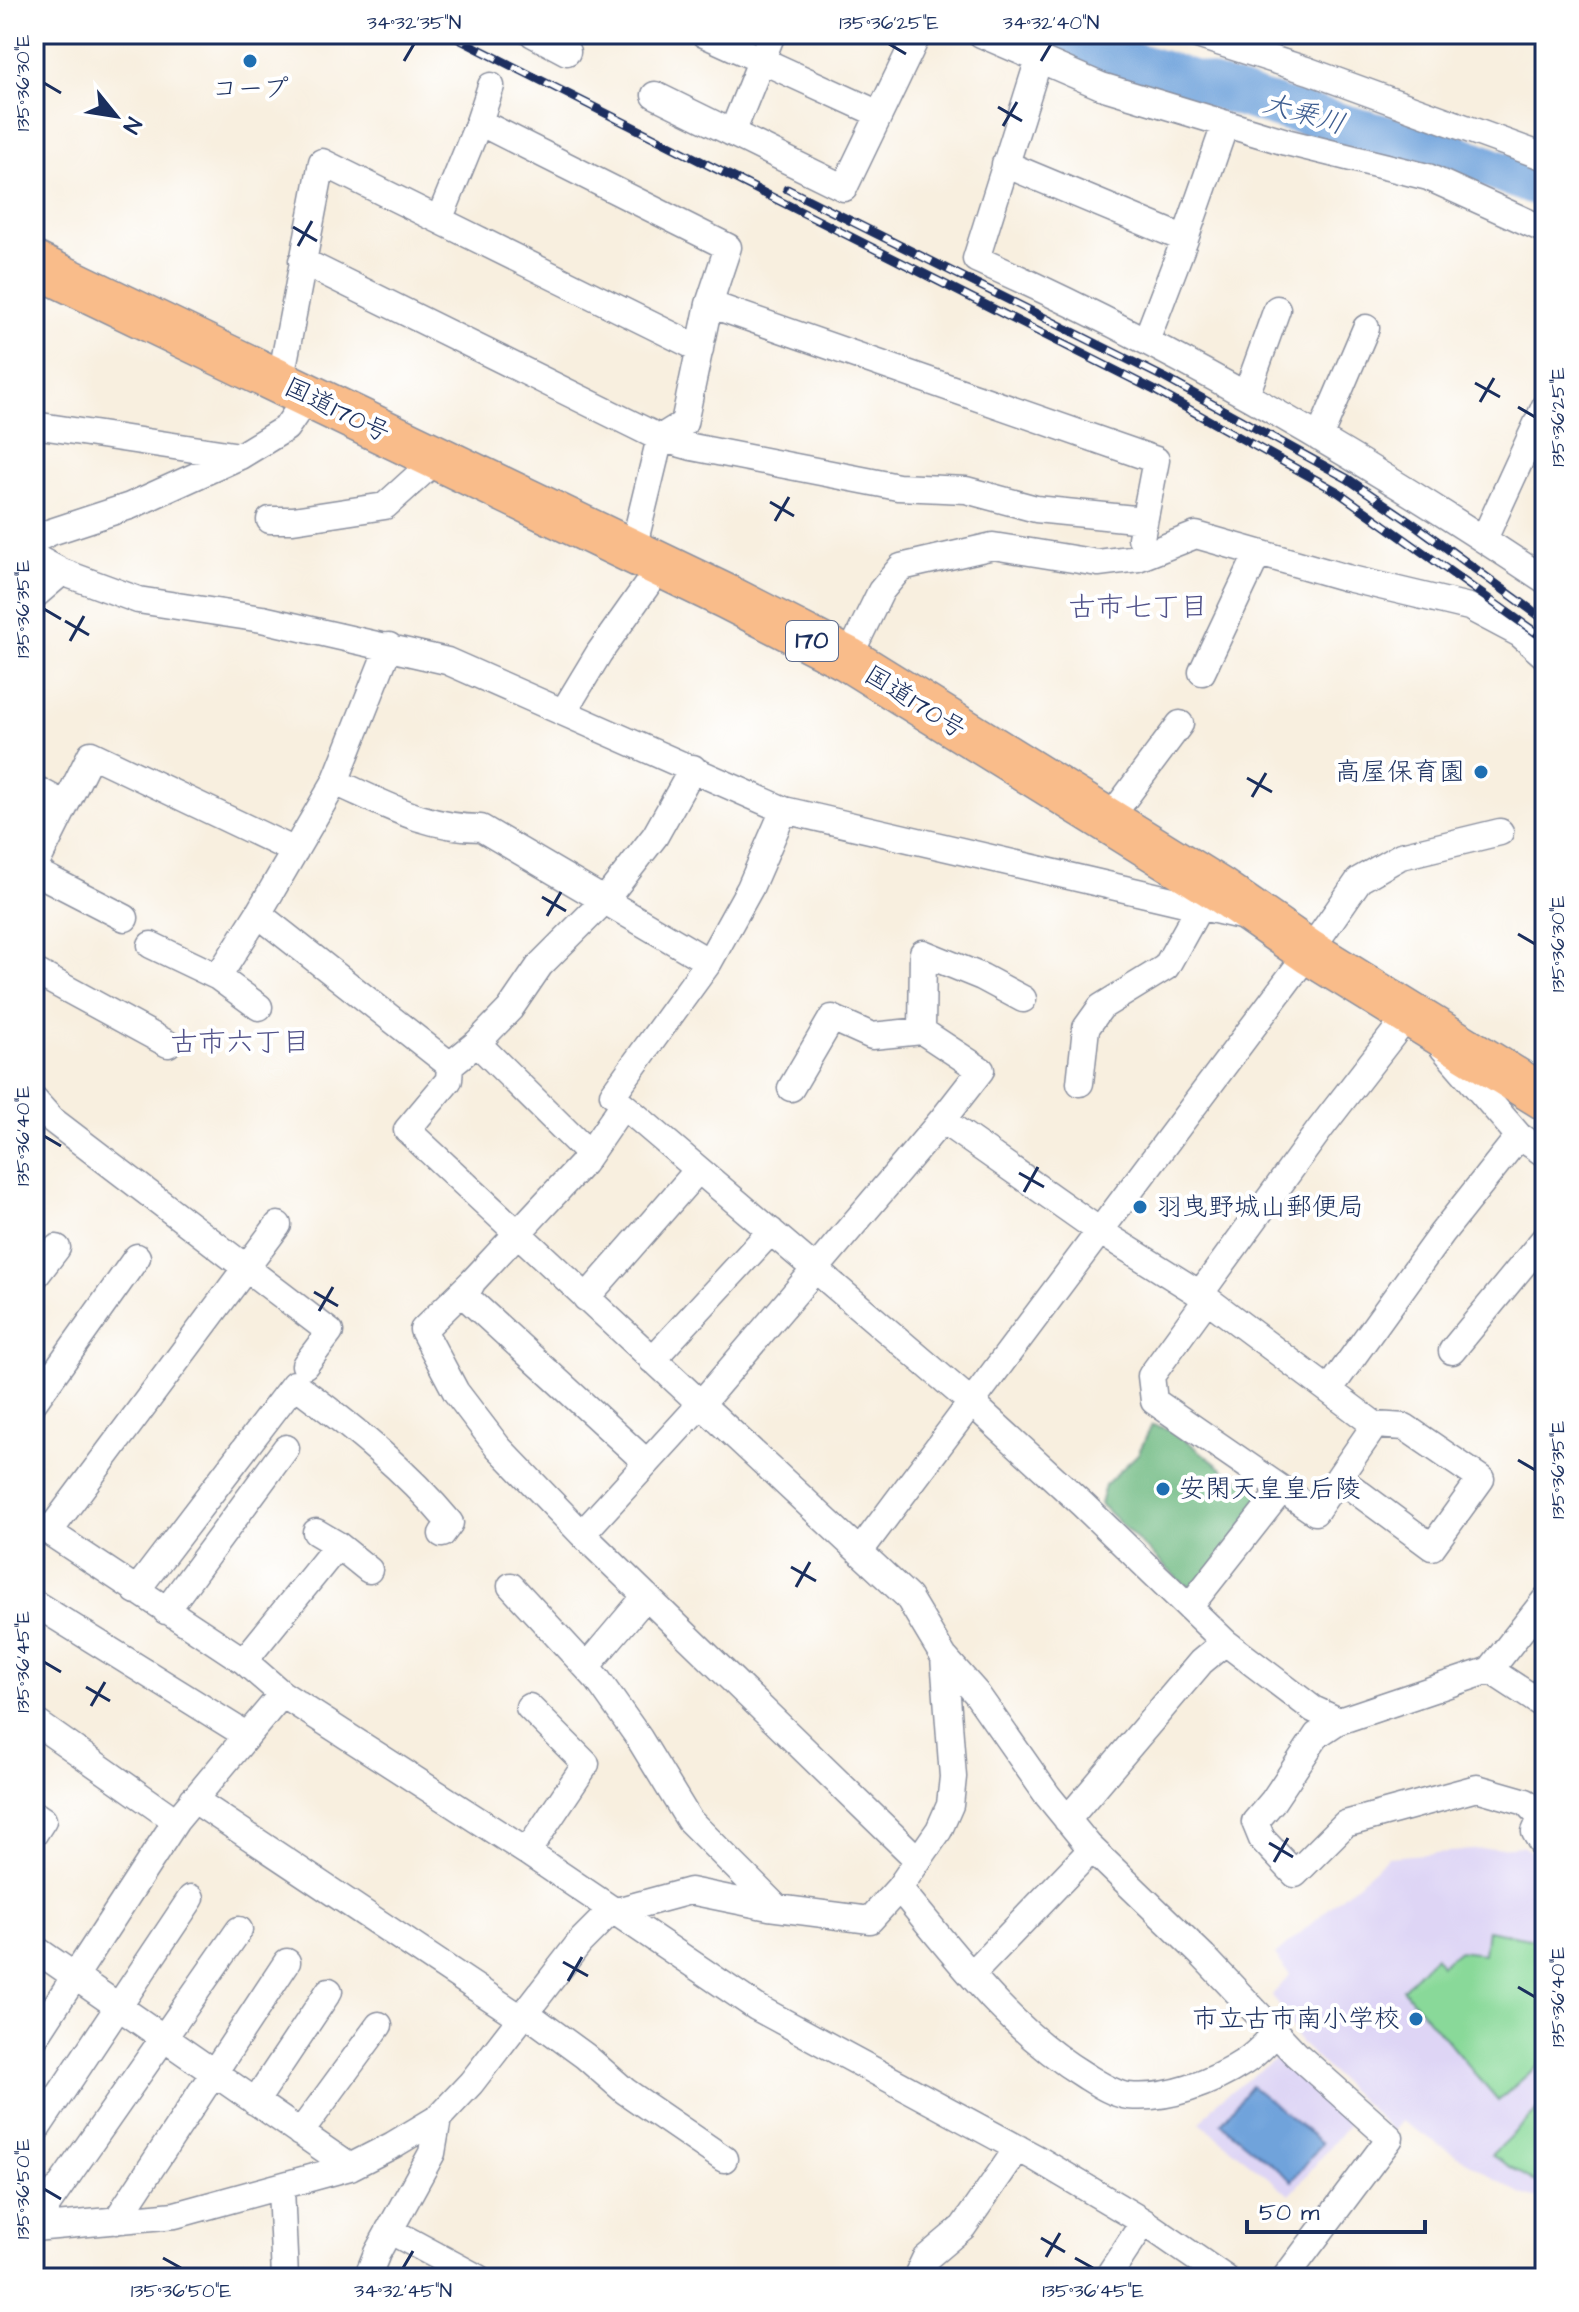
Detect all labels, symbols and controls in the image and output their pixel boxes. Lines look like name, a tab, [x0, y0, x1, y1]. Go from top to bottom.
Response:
text: 34°32'35"N	[367, 9, 461, 37]
text: 135°36'25"E	[839, 9, 939, 37]
text: 34°32'40"N	[1003, 9, 1099, 37]
text: 135°36'30"E	[9, 35, 37, 131]
marker: コープ	[241, 52, 259, 70]
place label: コープ	[212, 71, 288, 107]
north arrow	[76, 76, 156, 156]
water label: 大乗川	[1258, 84, 1350, 144]
text: N	[115, 112, 149, 139]
text: 135°36'25"E	[1544, 367, 1572, 467]
street label: 国道170号	[278, 369, 396, 451]
text: 135°36'35"E	[9, 560, 37, 658]
district label: 古市七丁目	[1068, 588, 1208, 627]
road number: 170	[786, 621, 838, 661]
street label: 国道170号	[857, 657, 973, 747]
place label: 高屋保育園	[1335, 754, 1465, 790]
marker: 高屋保育園	[1472, 763, 1490, 781]
text: 135°36'30"E	[1544, 896, 1572, 992]
district label: 古市六丁目	[170, 1023, 310, 1062]
text: 135°36'40"E	[9, 1086, 37, 1186]
place label: 羽曳野城山郵便局	[1156, 1189, 1364, 1225]
marker: 羽曳野城山郵便局	[1131, 1198, 1149, 1216]
text: 135°36'35"E	[1544, 1421, 1572, 1519]
place label: 安閑天皇皇后陵	[1179, 1471, 1361, 1507]
marker: 安閑天皇皇后陵	[1154, 1480, 1172, 1498]
text: 135°36'45"E	[9, 1611, 37, 1713]
text: 135°36'40"E	[1544, 1947, 1572, 2047]
place label: 市立古市南小学校	[1192, 2001, 1400, 2037]
marker: 市立古市南小学校	[1407, 2010, 1425, 2028]
text: 135°36'50"E	[9, 2139, 37, 2239]
scale bar	[1247, 2184, 1425, 2234]
text: 50 m	[1259, 2196, 1320, 2230]
text: 135°36'50"E	[131, 2277, 231, 2305]
text: 34°32'45"N	[354, 2277, 452, 2305]
text: 135°36'45"E	[1042, 2277, 1144, 2305]

